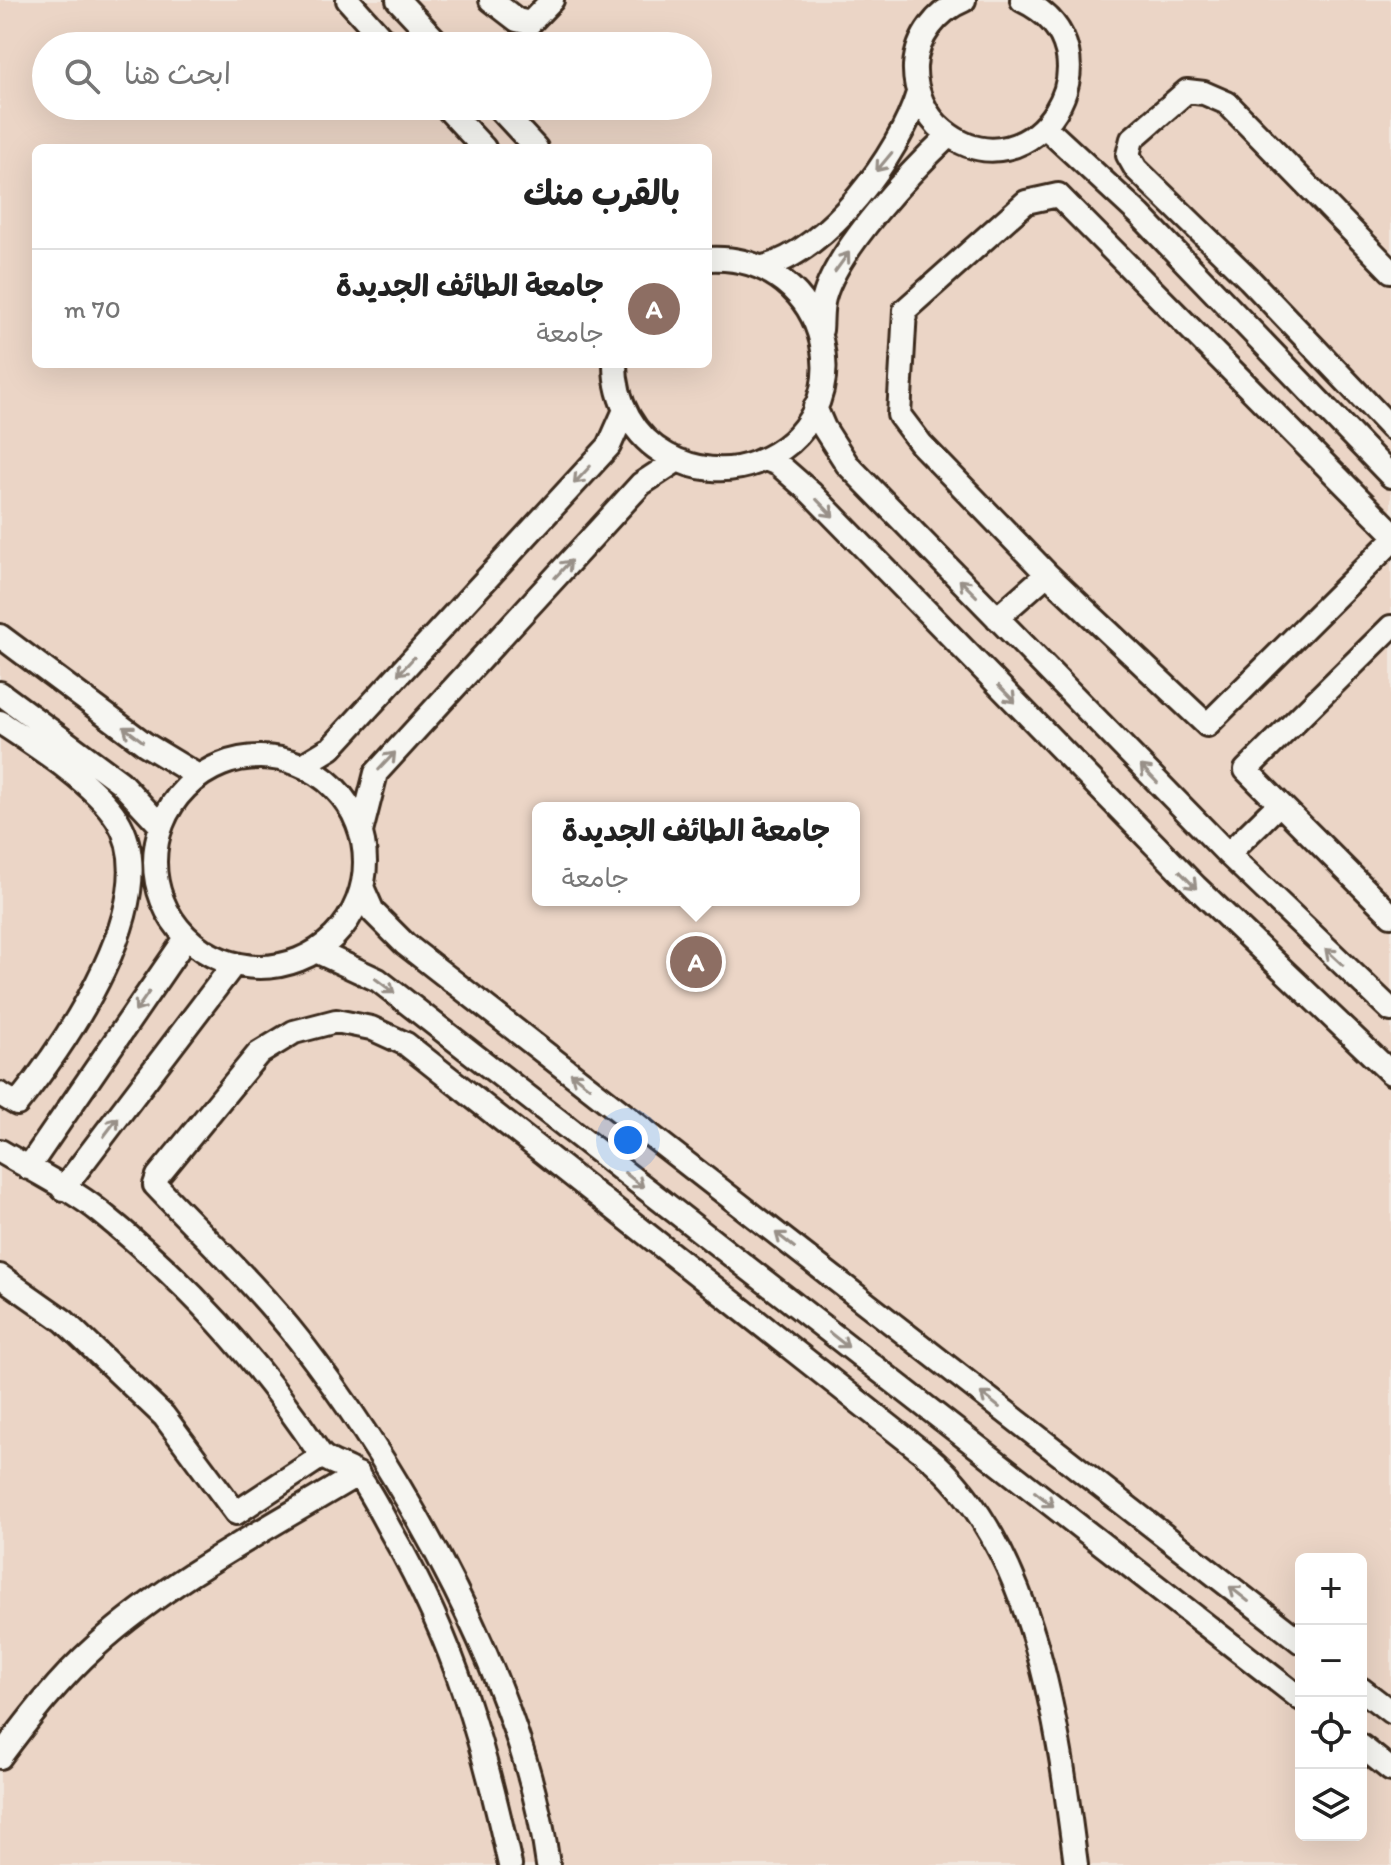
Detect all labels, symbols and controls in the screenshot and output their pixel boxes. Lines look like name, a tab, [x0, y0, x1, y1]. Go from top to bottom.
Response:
search box	[32, 32, 712, 120]
icon: search	[60, 54, 104, 98]
text: ابحث هنا	[124, 55, 231, 92]
one-way arrow	[875, 151, 893, 171]
text: بالقرب منك	[523, 173, 680, 214]
one-way arrow	[834, 251, 850, 273]
text: جامعة الطائف الجديدة	[336, 267, 604, 304]
text: 70 m	[64, 293, 121, 325]
text: A	[646, 293, 662, 325]
text: جامعة	[536, 317, 604, 349]
one-way arrow	[574, 464, 592, 484]
one-way arrow	[815, 498, 834, 517]
one-way arrow	[554, 560, 572, 580]
one-way arrow	[959, 579, 978, 598]
one-way arrow	[397, 656, 416, 676]
one-way arrow	[997, 684, 1016, 703]
one-way arrow	[122, 726, 144, 743]
one-way arrow	[378, 751, 396, 771]
one-way arrow	[1140, 764, 1159, 784]
popup	[532, 802, 860, 906]
text: جامعة الطائف الجديدة	[562, 812, 830, 849]
text: جامعة	[562, 862, 629, 894]
one-way arrow	[1179, 870, 1198, 890]
pin: A	[670, 932, 722, 992]
one-way arrow	[1324, 949, 1344, 967]
one-way arrow	[374, 977, 395, 994]
one-way arrow	[134, 990, 150, 1012]
one-way arrow	[570, 1072, 591, 1089]
one-way arrow	[102, 1117, 119, 1138]
your location	[608, 1120, 648, 1160]
one-way arrow	[623, 1171, 644, 1188]
one-way arrow	[775, 1231, 796, 1249]
one-way arrow	[828, 1331, 849, 1348]
one-way arrow	[980, 1391, 1001, 1408]
one-way arrow	[1033, 1491, 1054, 1508]
map controls	[1295, 1553, 1367, 1841]
button: +	[1295, 1553, 1367, 1625]
one-way arrow	[1229, 1586, 1251, 1603]
button: −	[1295, 1625, 1367, 1697]
button: locate	[1295, 1697, 1367, 1769]
button: layers	[1295, 1769, 1367, 1841]

